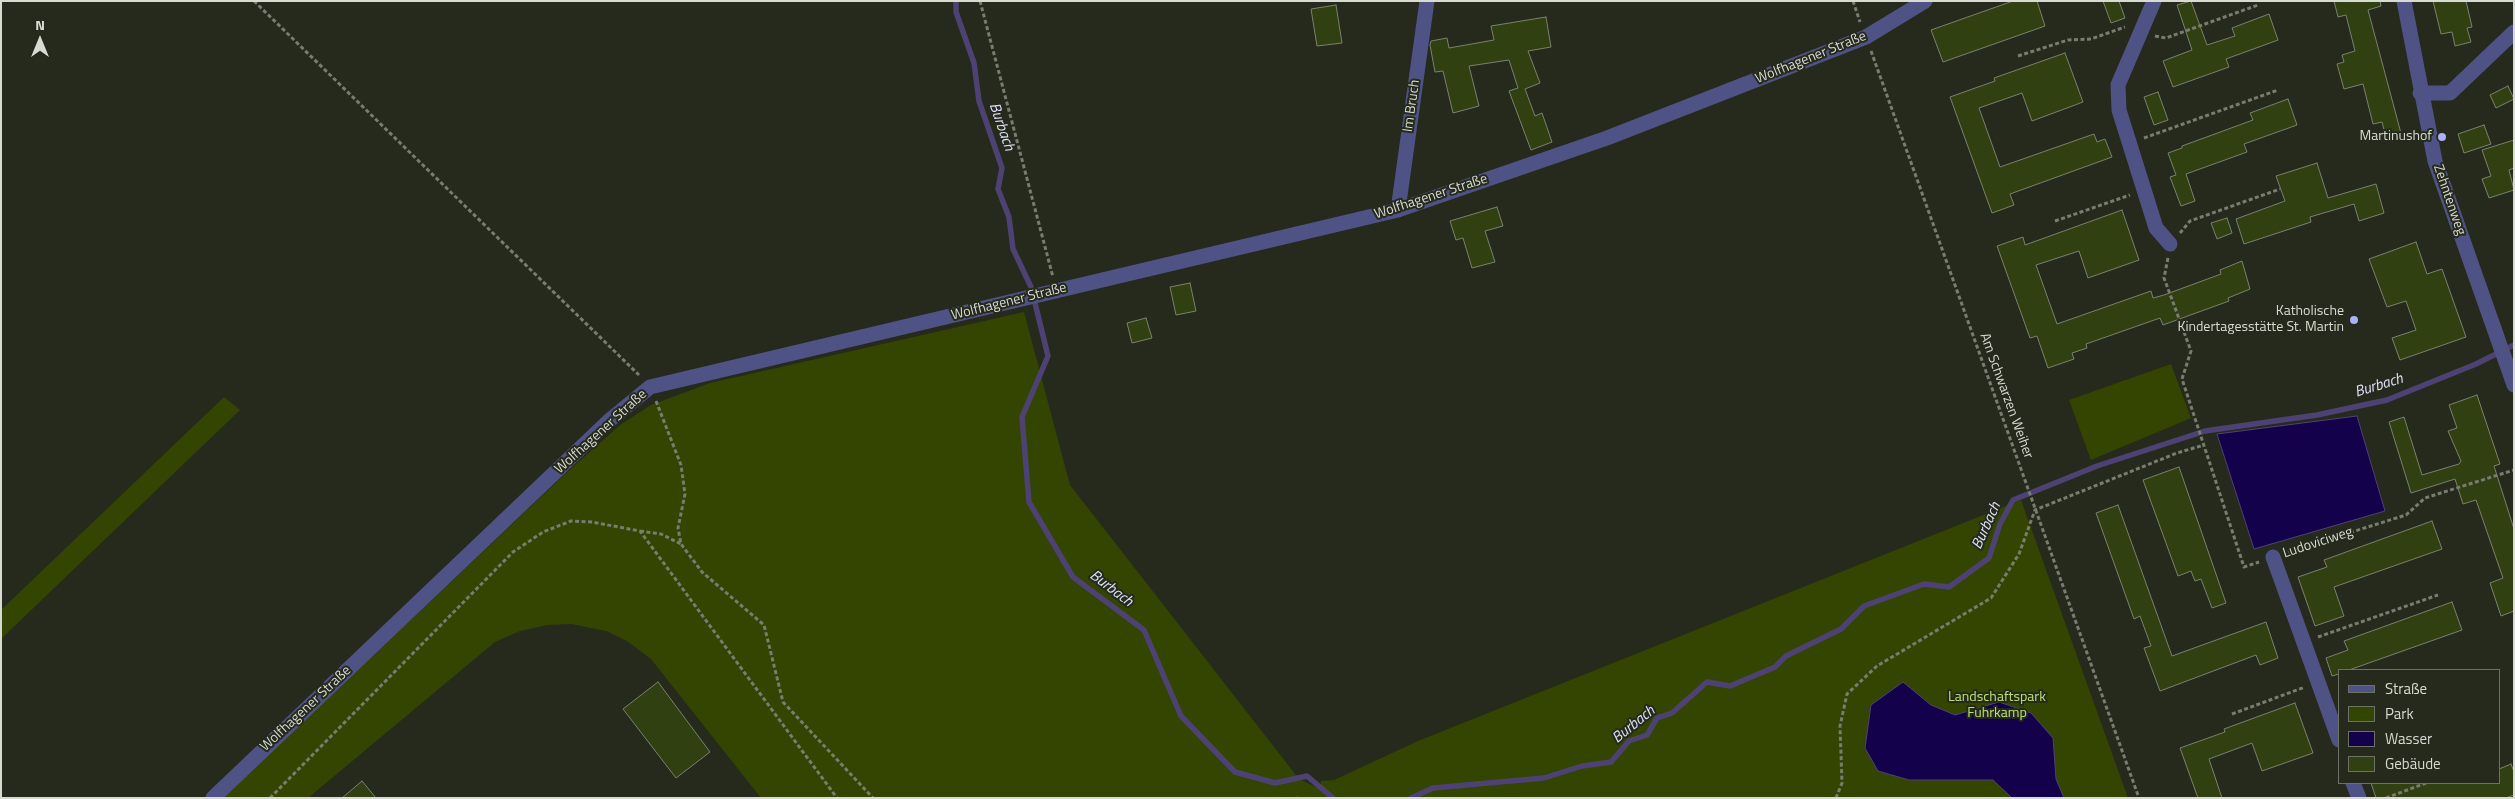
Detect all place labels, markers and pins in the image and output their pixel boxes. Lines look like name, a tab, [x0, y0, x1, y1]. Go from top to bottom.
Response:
place label: Martinushof	[2359, 129, 2432, 145]
marker: Martinushof	[2436, 131, 2448, 143]
place label: Katholische Kindertagesstätte St. Martin	[2177, 304, 2344, 336]
marker: Katholische Kindertagesstätte St. Martin	[2348, 314, 2360, 326]

